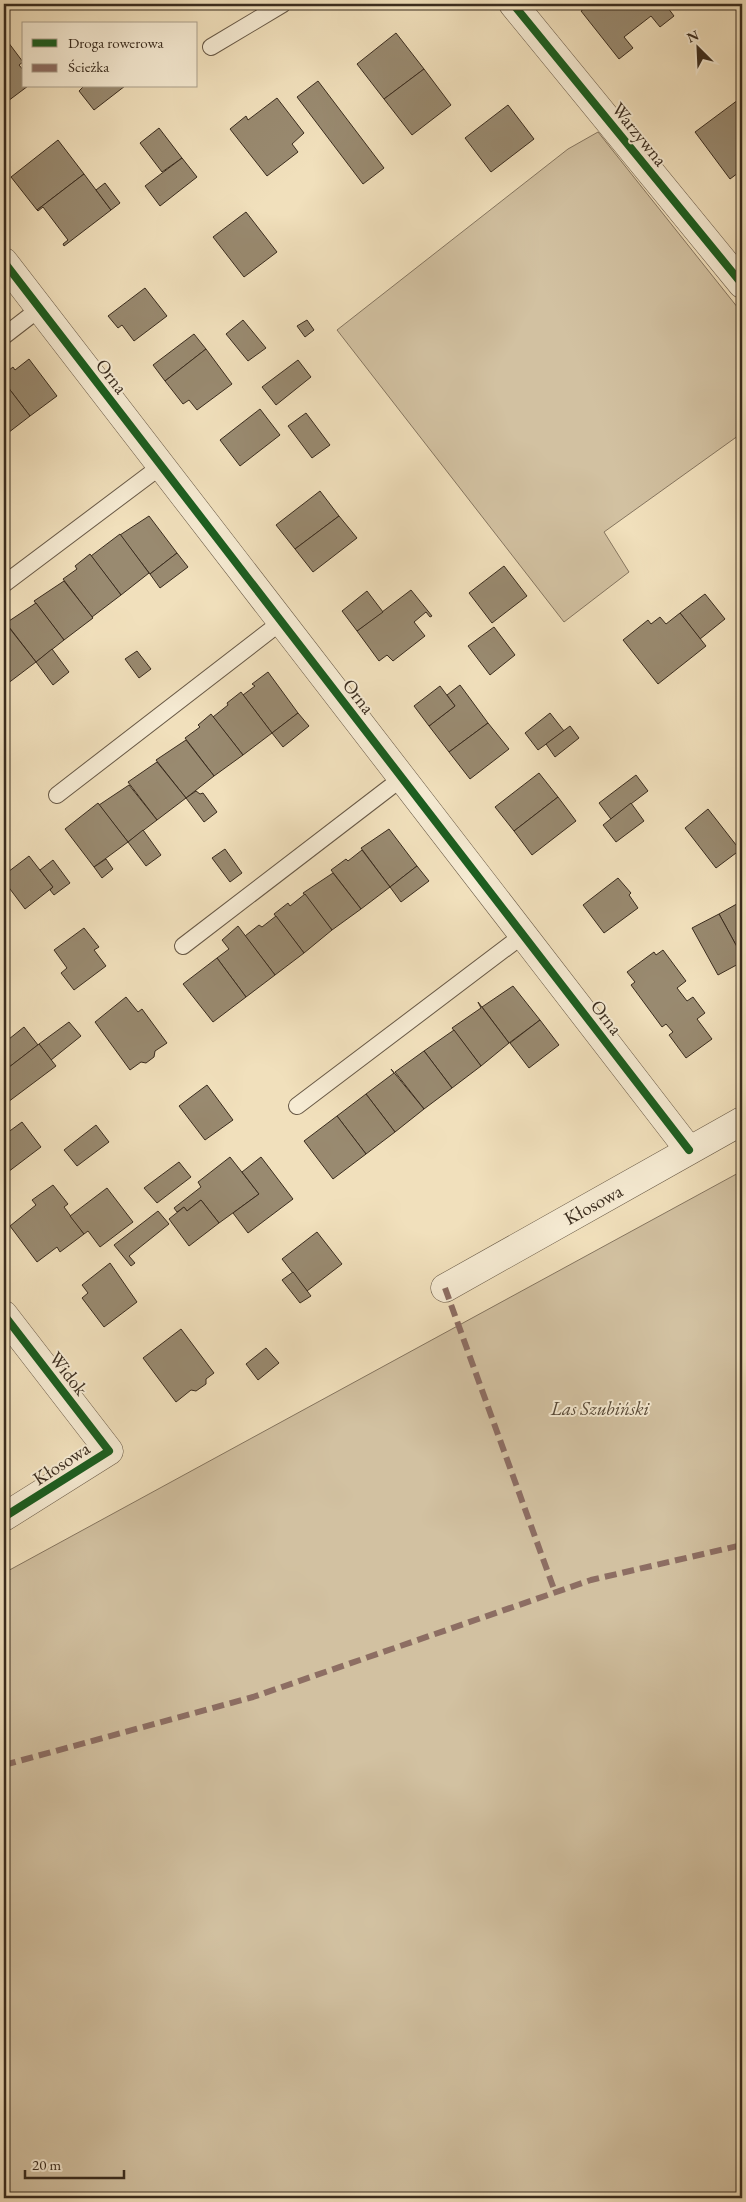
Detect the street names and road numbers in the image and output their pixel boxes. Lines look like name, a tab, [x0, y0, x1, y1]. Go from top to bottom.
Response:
street label: Warzywna	[606, 97, 673, 172]
street label: Orna	[90, 353, 134, 399]
street label: Orna	[337, 673, 381, 719]
street label: Orna	[585, 994, 629, 1040]
street label: Kłosowa	[560, 1178, 627, 1231]
street label: Widok	[44, 1346, 94, 1401]
street label: Kłosowa	[28, 1435, 95, 1491]

